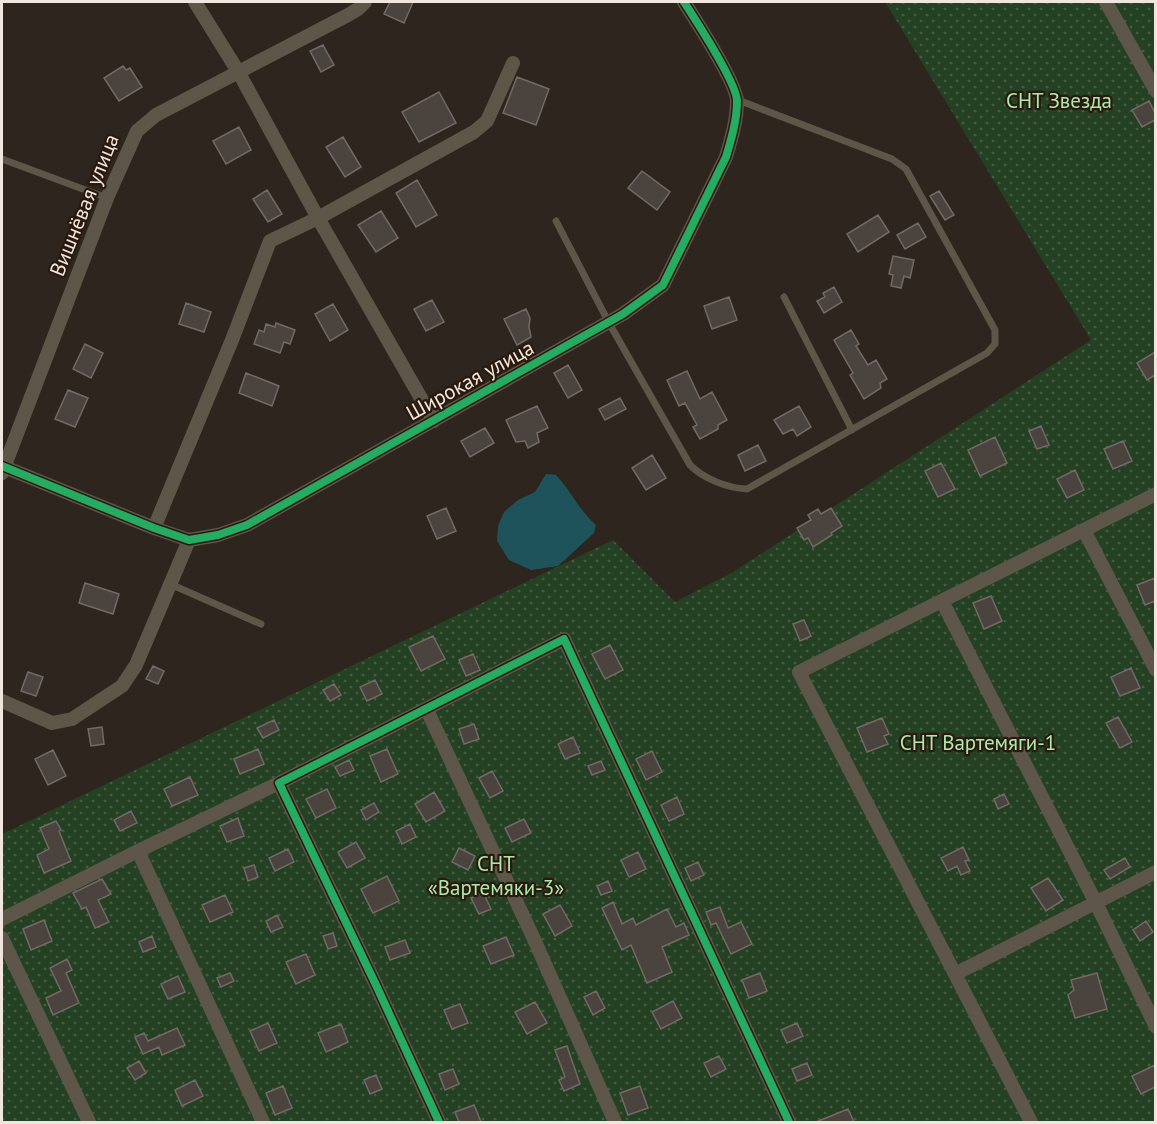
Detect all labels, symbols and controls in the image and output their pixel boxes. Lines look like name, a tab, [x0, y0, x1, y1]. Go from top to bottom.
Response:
park label: СНТ Звезда	[1006, 87, 1112, 114]
street label: Вишнёвая улица	[43, 130, 125, 280]
street label: Широкая улица	[401, 334, 539, 426]
park label: СНТ Вартемяги-1	[900, 729, 1056, 756]
park label: СНТ «Вартемяки-3»	[428, 850, 564, 901]

